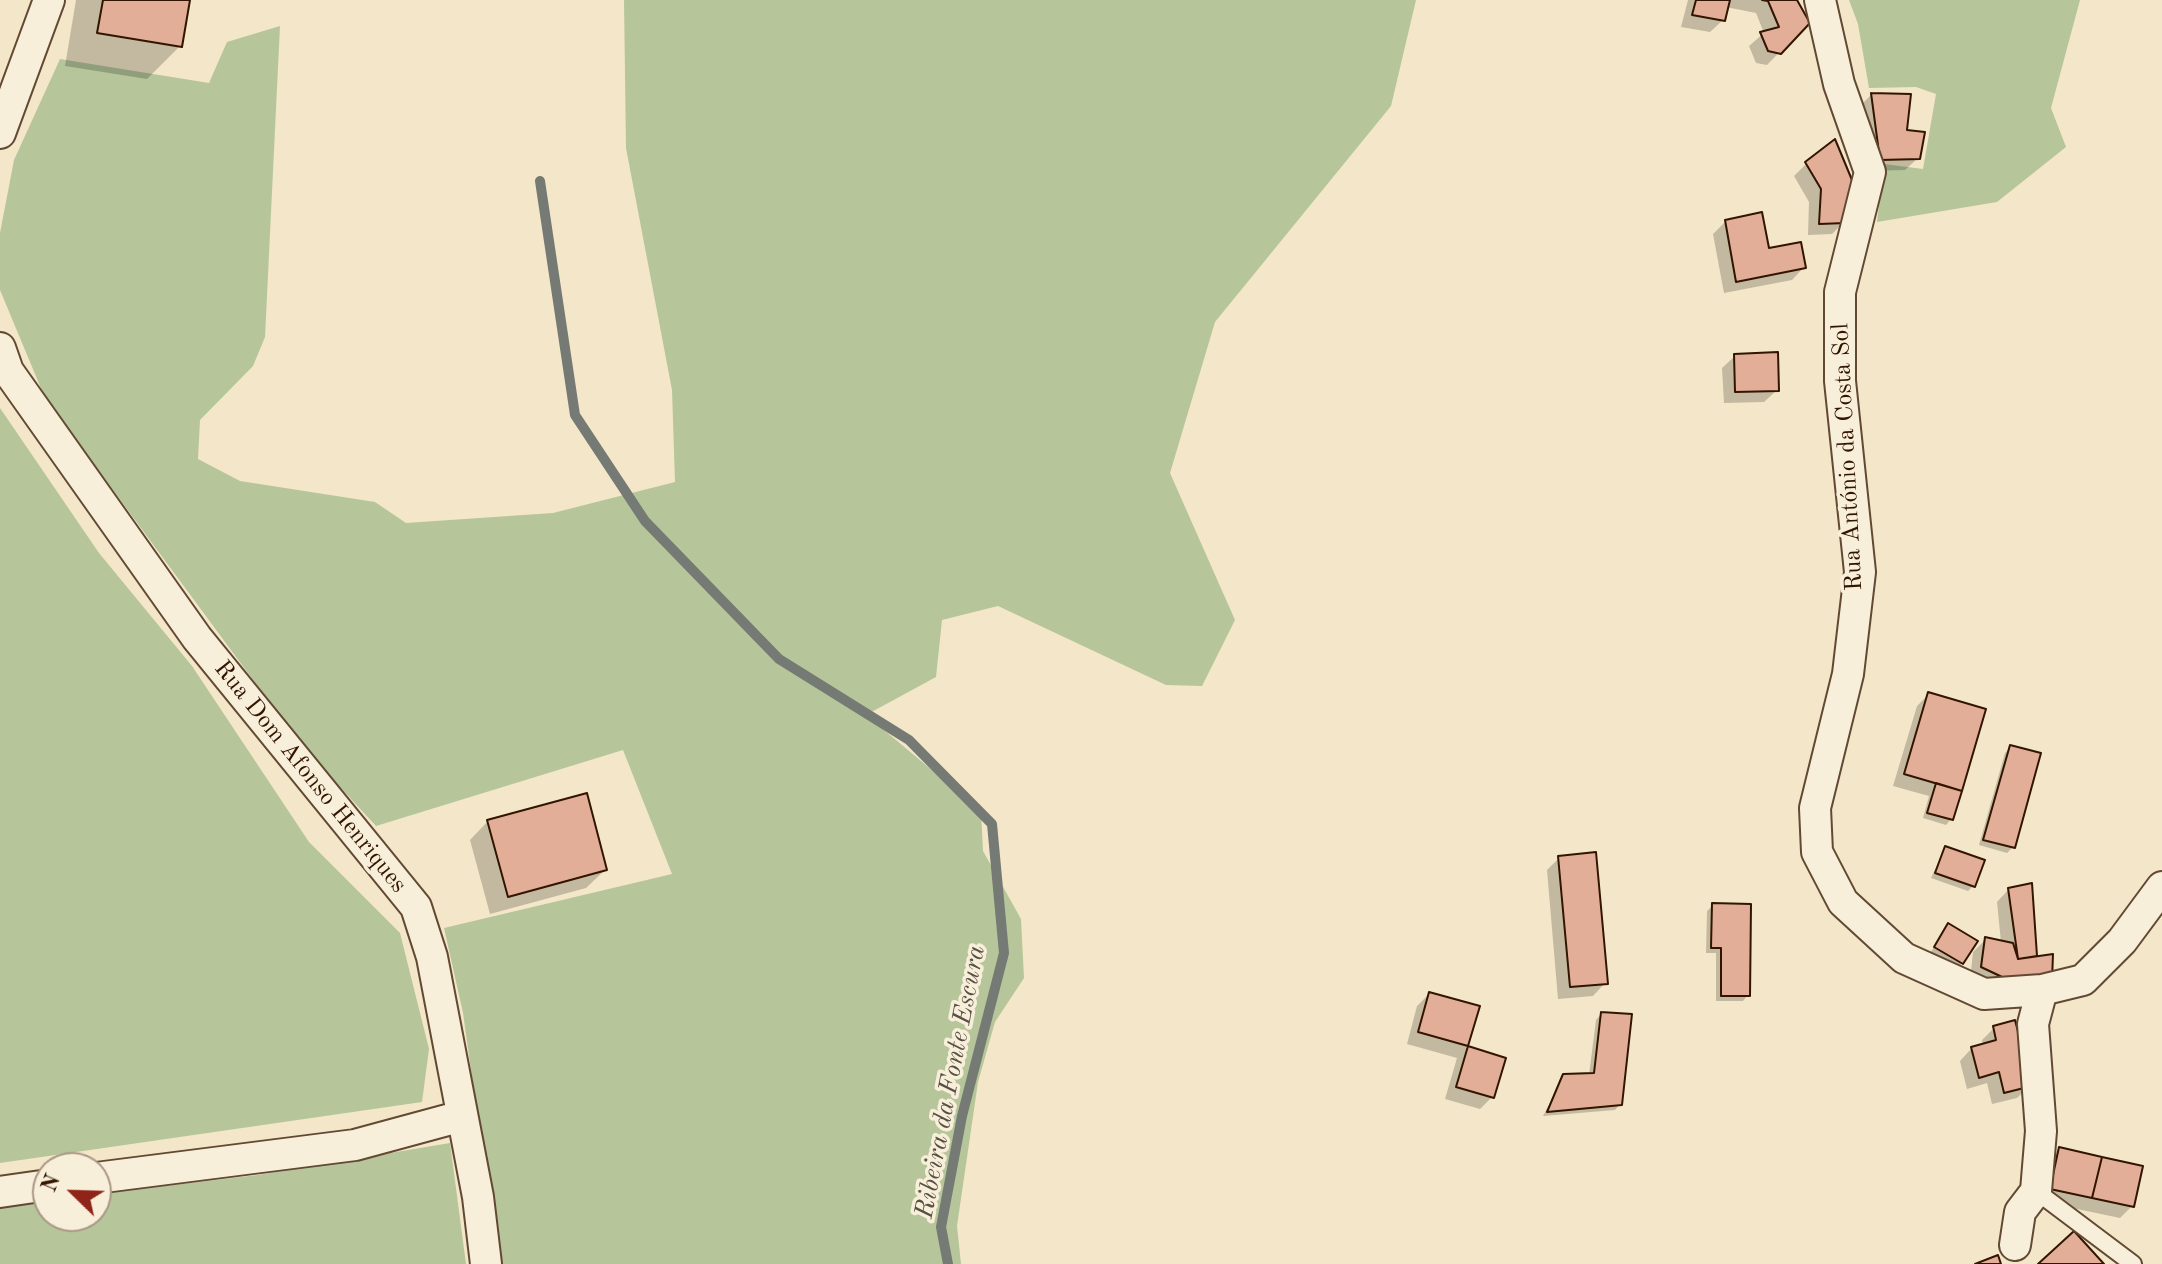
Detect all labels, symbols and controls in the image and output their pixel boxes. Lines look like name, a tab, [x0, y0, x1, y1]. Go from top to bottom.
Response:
street label: Rua António da Costa Sol	[1827, 322, 1869, 592]
street label: Rua Dom Afonso Henriques	[207, 655, 413, 899]
water label: Ribeira da Fonte Escura	[909, 943, 993, 1221]
north arrow	[32, 1152, 112, 1232]
text: N	[38, 1171, 65, 1195]

